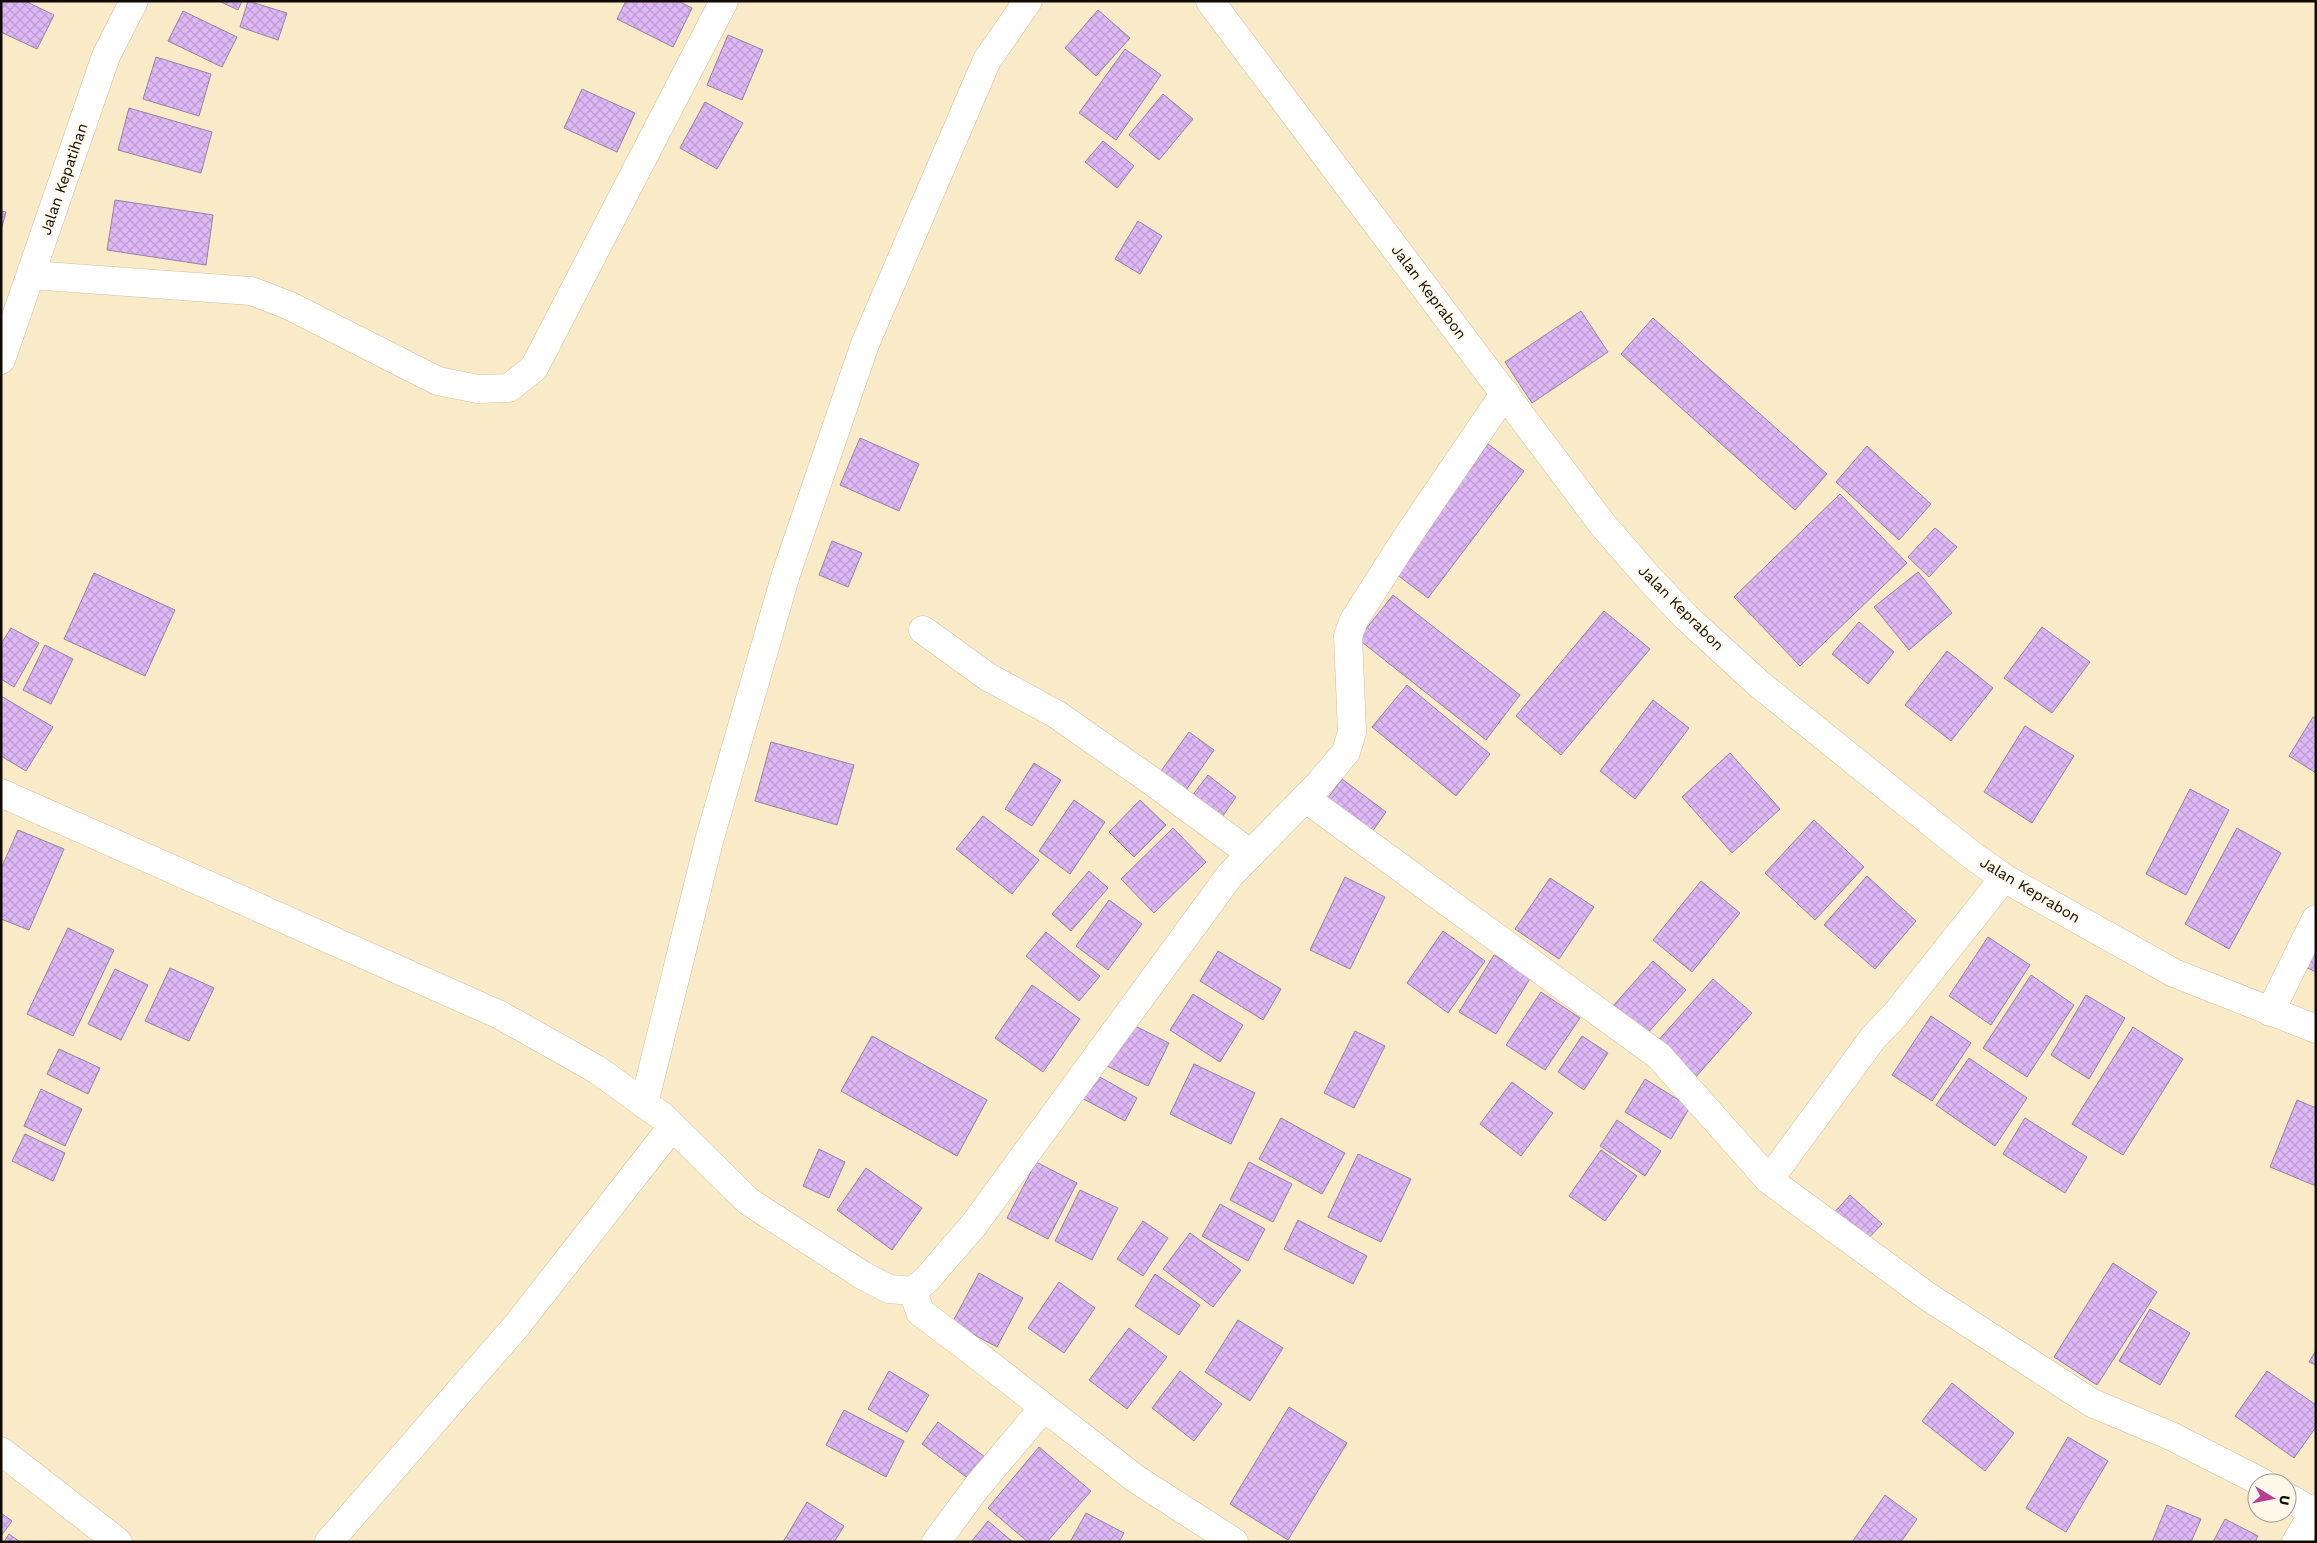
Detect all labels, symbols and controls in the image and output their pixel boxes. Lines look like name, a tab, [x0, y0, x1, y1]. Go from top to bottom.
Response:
street label: Jalan Kepatihan	[36, 121, 92, 237]
street label: Jalan Keprabon	[1388, 241, 1470, 343]
street label: Jalan Keprabon	[1634, 561, 1728, 655]
street label: Jalan Keprabon	[1977, 853, 2083, 927]
north arrow	[2247, 1473, 2297, 1523]
text: U	[2276, 1494, 2294, 1507]

